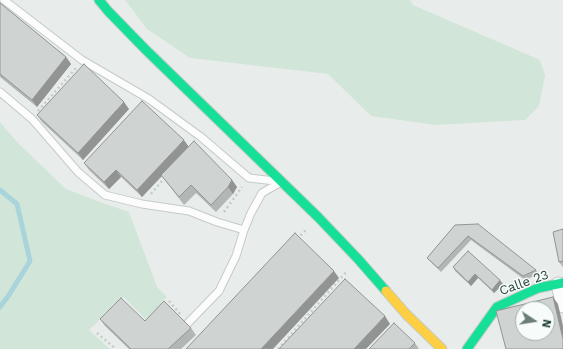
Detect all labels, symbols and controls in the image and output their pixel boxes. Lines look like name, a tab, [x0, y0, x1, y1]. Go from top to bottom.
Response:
street label: Calle 23	[497, 267, 551, 299]
north arrow	[515, 301, 555, 341]
text: N	[539, 318, 553, 329]

